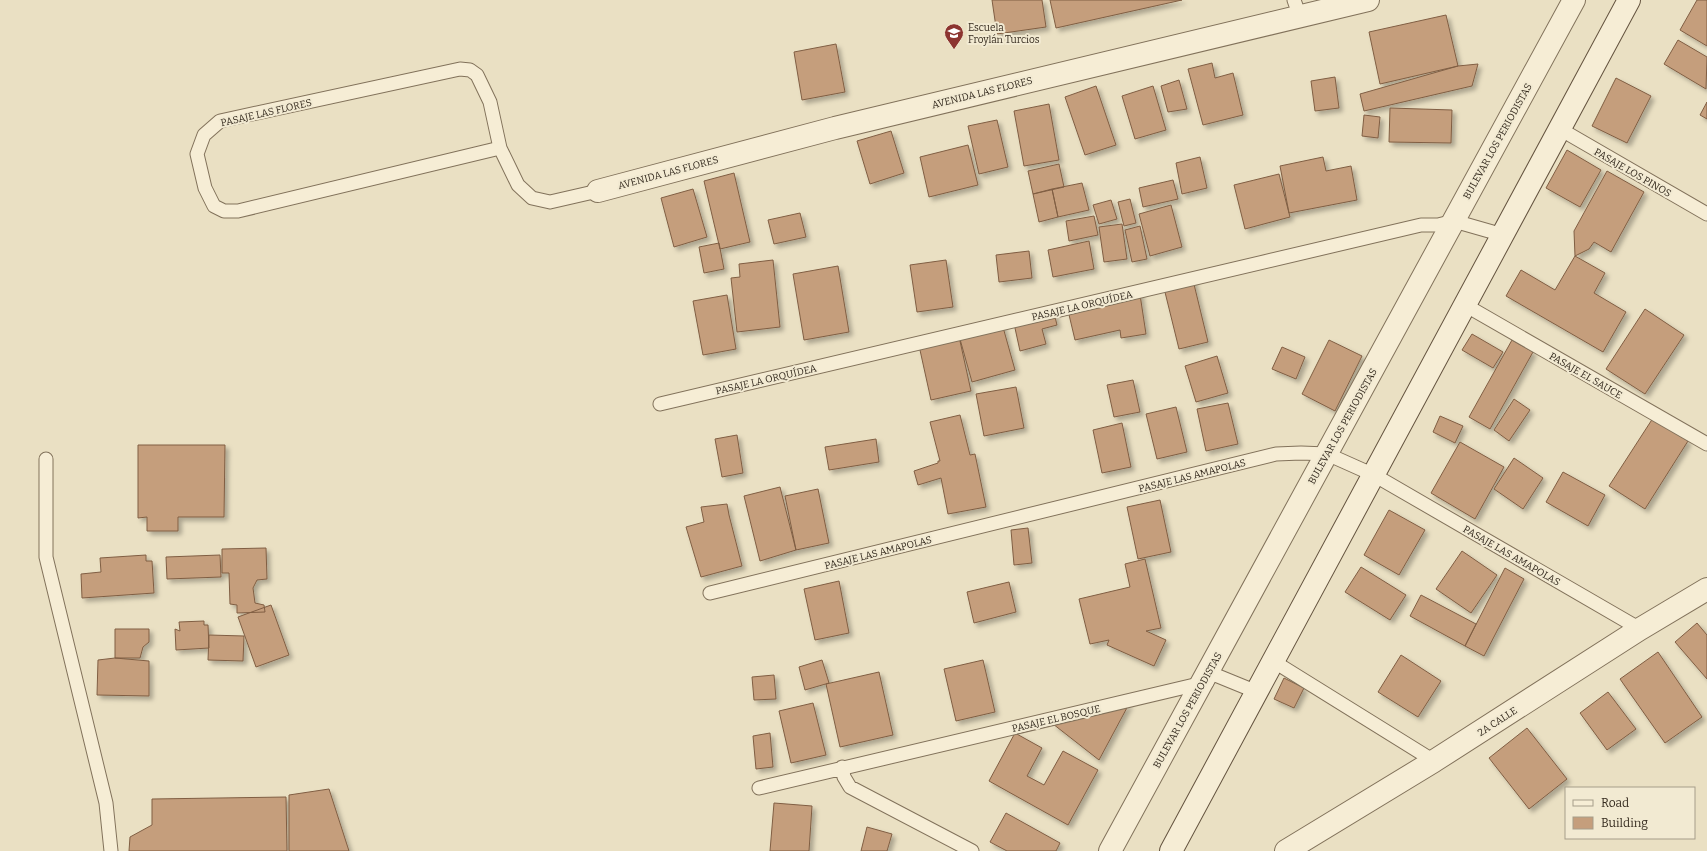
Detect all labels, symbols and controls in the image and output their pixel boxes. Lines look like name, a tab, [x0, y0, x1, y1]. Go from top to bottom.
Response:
school or university icon: Escuela Froylán Turcios	[943, 22, 965, 50]
place label: Escuela Froylán Turcios	[968, 22, 1040, 46]
street label: AVENIDA LAS FLORES	[931, 75, 1034, 111]
street label: BULEVAR LOS PERIODISTAS	[1461, 81, 1535, 202]
street label: PASAJE LAS FLORES	[219, 97, 313, 129]
street label: PASAJE LOS PINOS	[1592, 146, 1673, 200]
street label: AVENIDA LAS FLORES	[617, 154, 720, 192]
street label: PASAJE LA ORQUÍDEA	[1030, 286, 1135, 323]
street label: PASAJE EL SAUCE	[1547, 350, 1624, 402]
street label: PASAJE LA ORQUÍDEA	[714, 360, 819, 397]
street label: BULEVAR LOS PERIODISTAS	[1306, 366, 1380, 487]
street label: PASAJE LAS AMAPOLAS	[1137, 457, 1247, 495]
street label: PASAJE LAS AMAPOLAS	[1461, 523, 1562, 589]
street label: PASAJE LAS AMAPOLAS	[823, 534, 933, 572]
street label: BULEVAR LOS PERIODISTAS	[1151, 650, 1225, 771]
street label: PASAJE EL BOSQUE	[1011, 703, 1102, 735]
street label: 2A CALLE	[1476, 705, 1520, 739]
legend	[1565, 787, 1695, 839]
text: Road	[1601, 796, 1629, 810]
text: Building	[1601, 816, 1648, 830]

